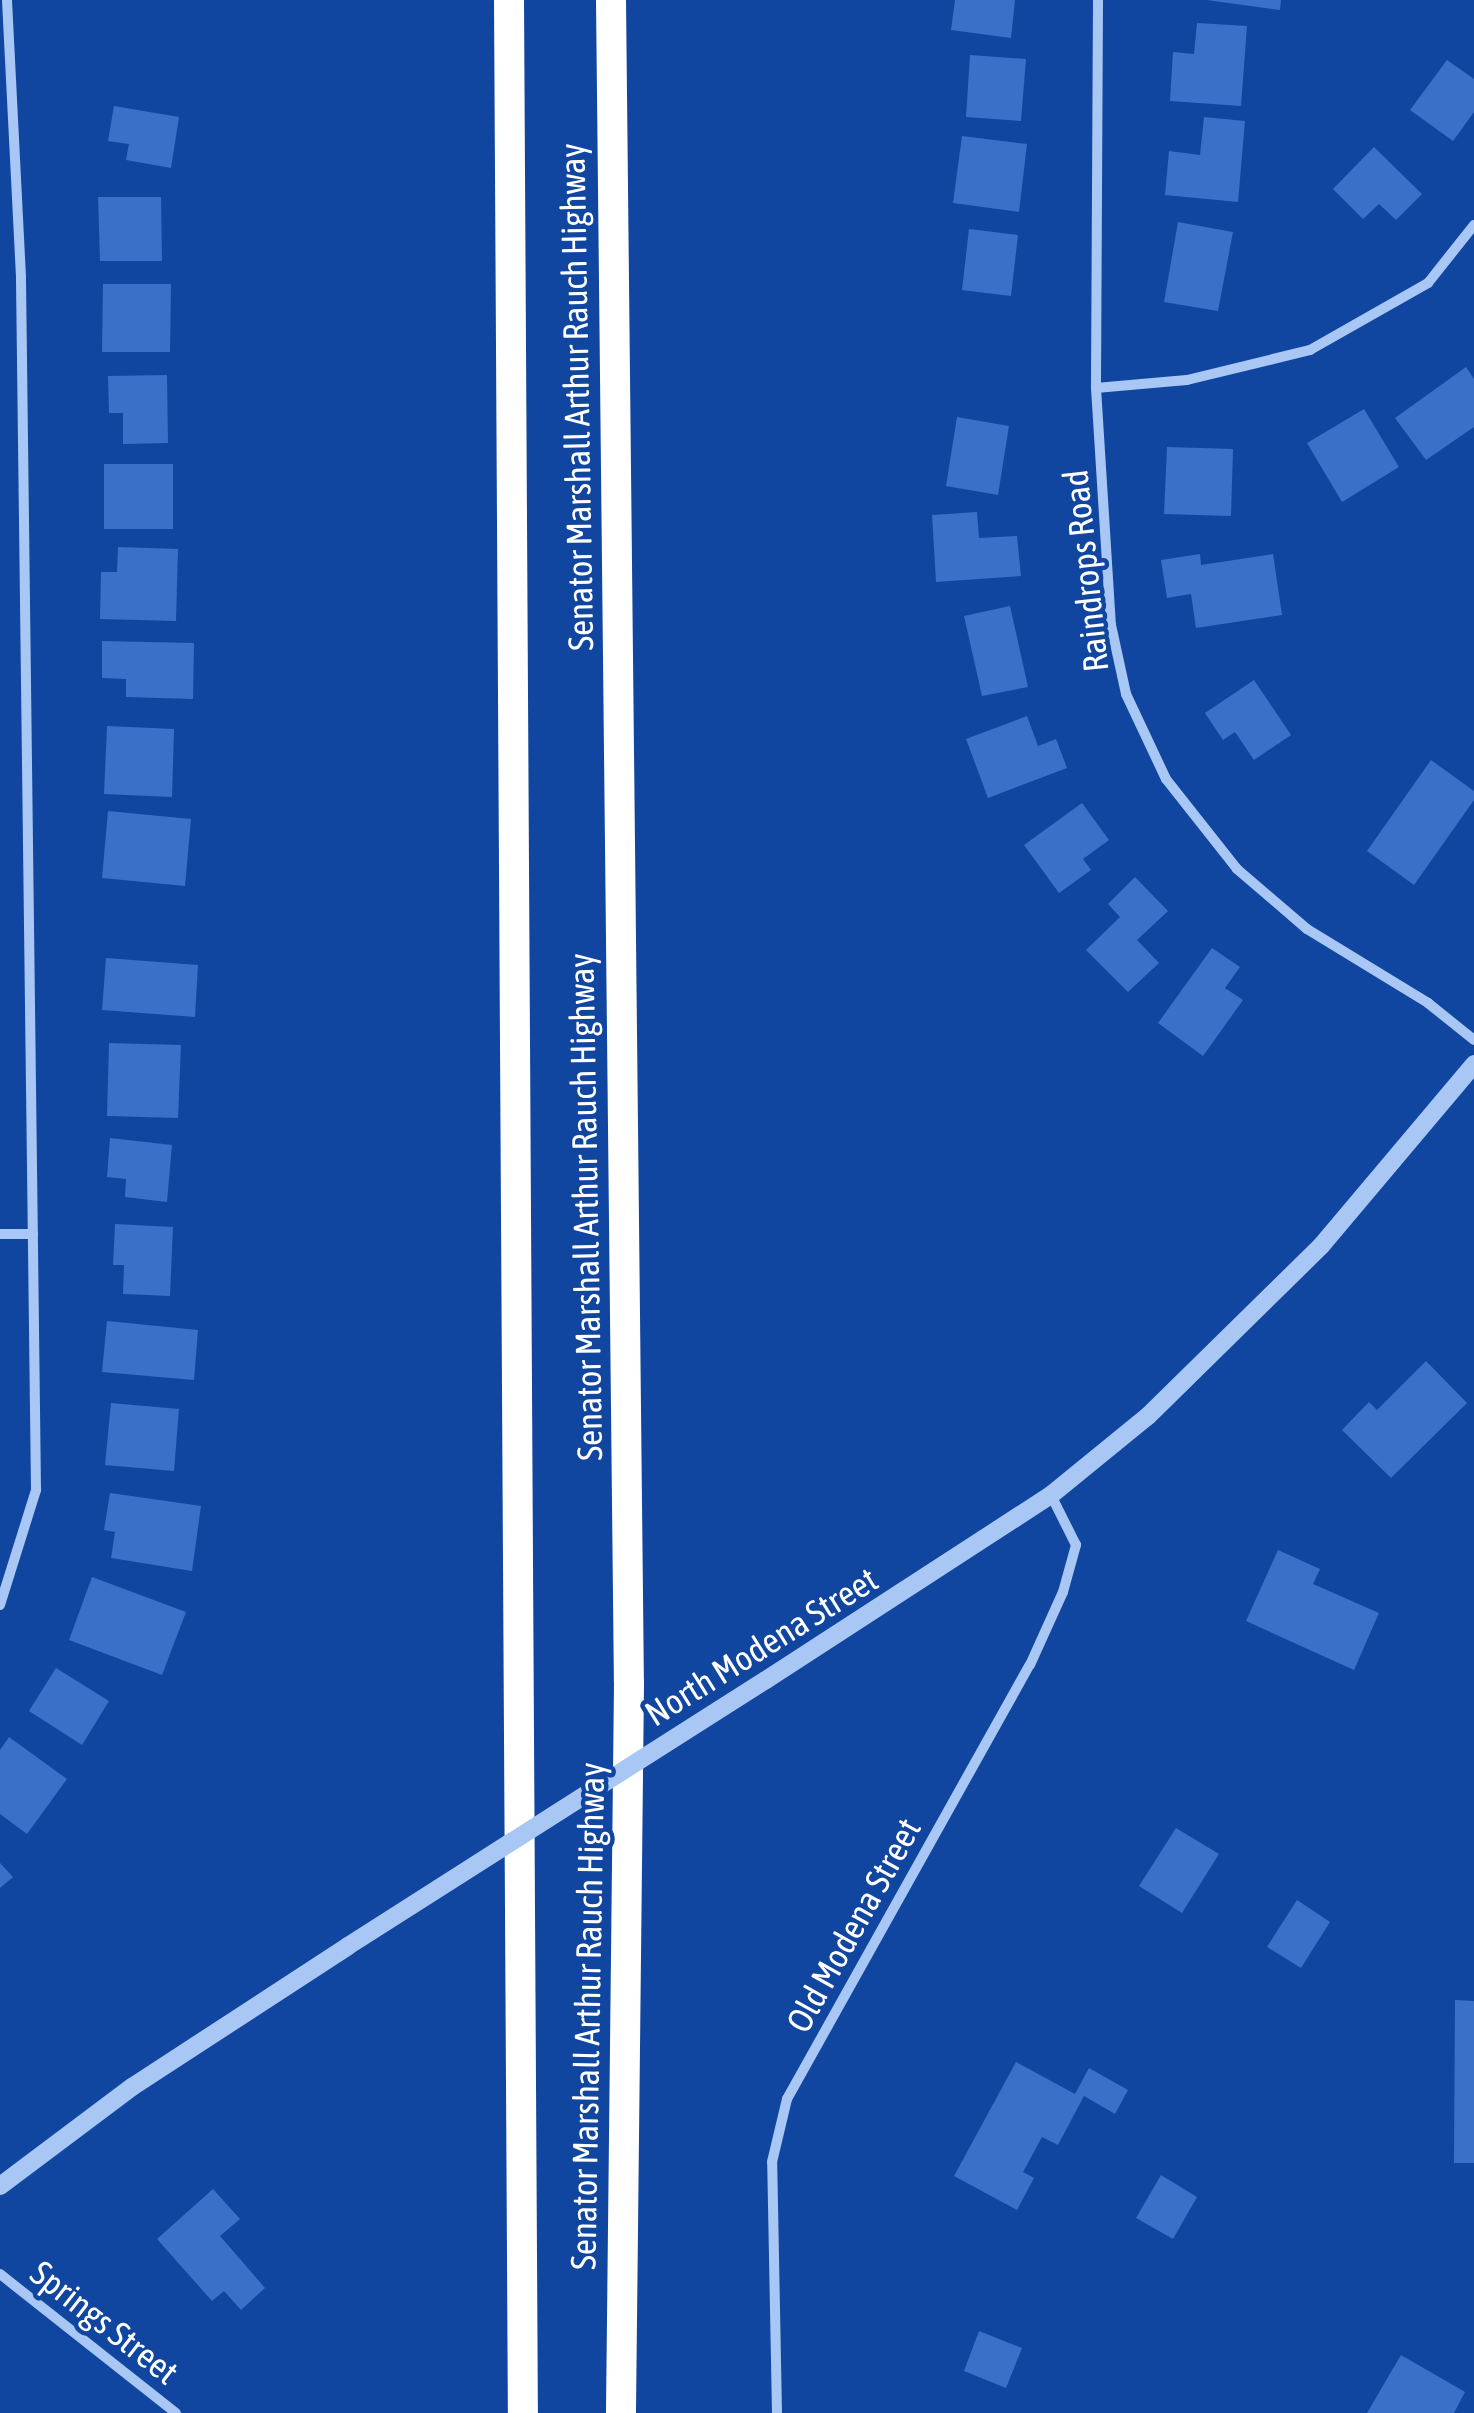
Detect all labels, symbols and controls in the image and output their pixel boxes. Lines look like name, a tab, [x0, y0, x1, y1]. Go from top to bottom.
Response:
street label: Senator Marshall Arthur Rauch Highway	[551, 143, 601, 651]
street label: Raindrops Road	[1054, 468, 1116, 674]
street label: Senator Marshall Arthur Rauch Highway	[560, 953, 610, 1461]
street label: North Modena Street	[637, 1558, 885, 1734]
street label: Senator Marshall Arthur Rauch Highway	[562, 1762, 612, 2270]
street label: Old Modena Street	[777, 1811, 929, 2039]
street label: Springs Street	[23, 2251, 187, 2393]

